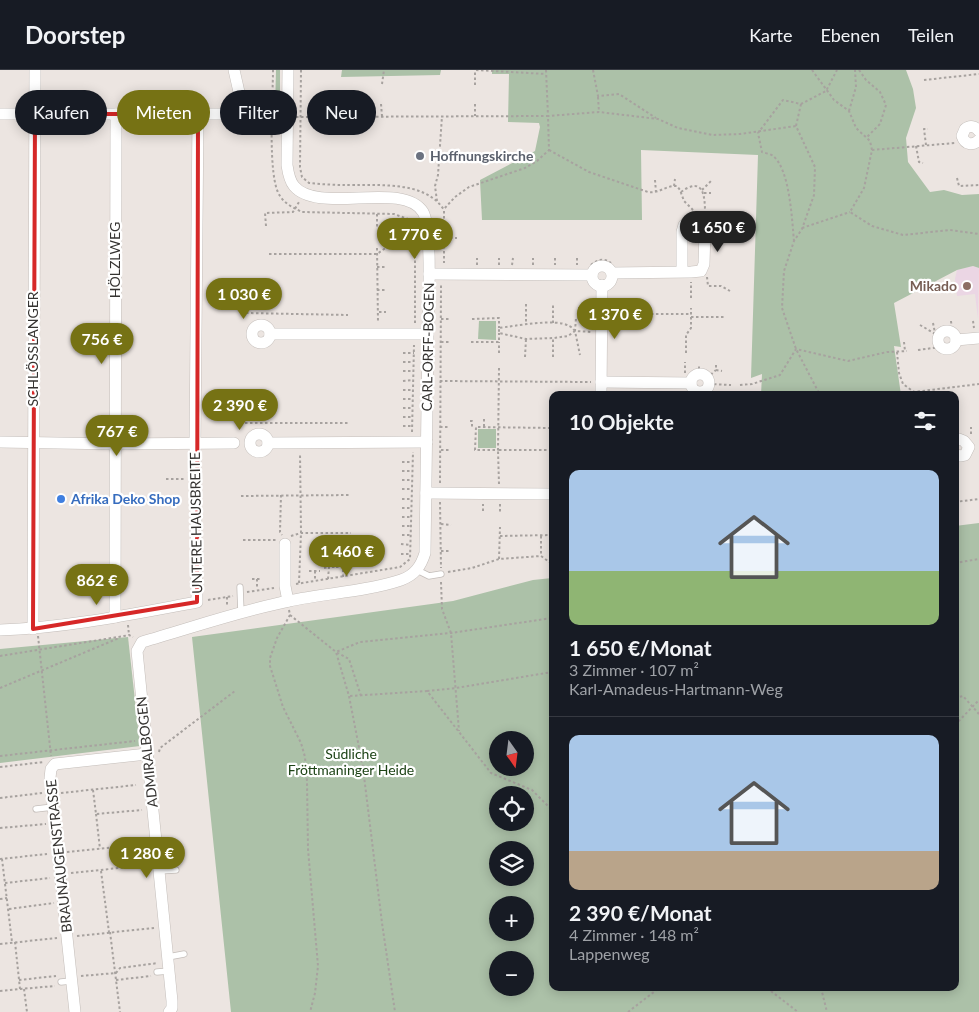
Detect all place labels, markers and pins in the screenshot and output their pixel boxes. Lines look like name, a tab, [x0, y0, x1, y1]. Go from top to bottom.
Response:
place label: Hoffnungskirche	[430, 147, 534, 164]
marker: Hoffnungskirche	[414, 150, 426, 162]
pin: 1 650 €	[672, 210, 764, 253]
pin: 1 770 €	[369, 218, 461, 260]
place label: Mikado	[910, 277, 957, 294]
pin: 1 030 €	[198, 278, 290, 320]
marker: Mikado	[961, 280, 973, 292]
pin: 1 370 €	[569, 298, 661, 340]
pin: 756 €	[67, 322, 137, 365]
pin: 2 390 €	[194, 388, 286, 431]
pin: 767 €	[82, 414, 152, 457]
place label: Afrika Deko Shop	[70, 490, 180, 507]
marker: Afrika Deko Shop	[55, 493, 67, 505]
pin: 1 460 €	[301, 534, 393, 577]
pin: 862 €	[62, 564, 132, 606]
pin: 1 280 €	[101, 836, 193, 879]

